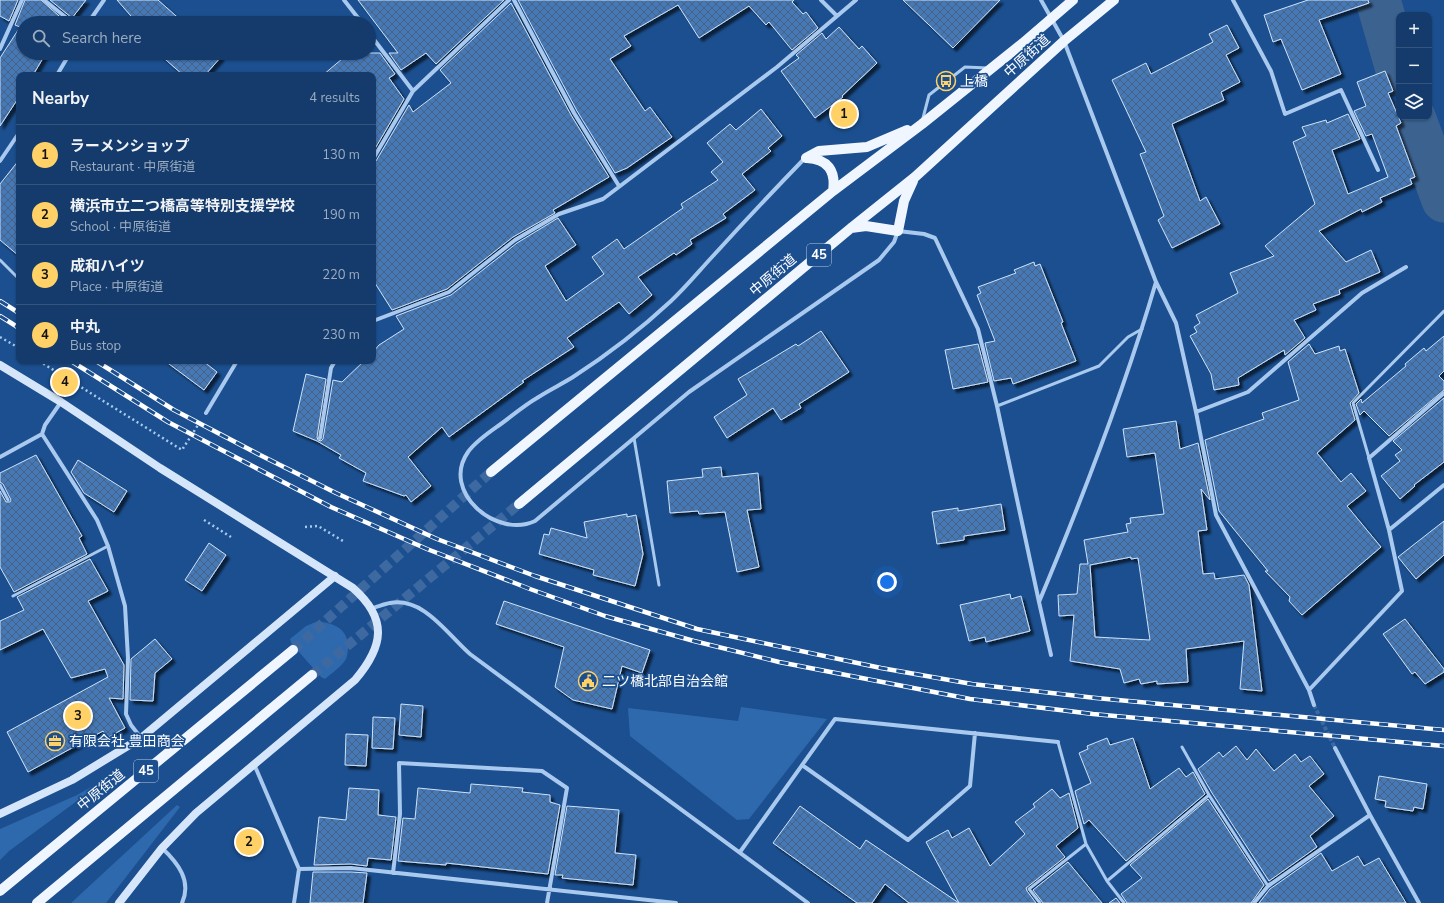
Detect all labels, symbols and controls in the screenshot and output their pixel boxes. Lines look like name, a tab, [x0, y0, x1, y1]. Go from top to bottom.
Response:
map controls	[1396, 12, 1432, 120]
button: +	[1396, 12, 1432, 48]
search box	[16, 16, 376, 60]
icon: search	[30, 27, 52, 49]
text: Search here	[62, 28, 142, 48]
street label: 中原街道	[1000, 30, 1054, 82]
button: −	[1396, 48, 1432, 84]
bus stop icon: 上橋	[935, 70, 957, 92]
place label: 上橋	[960, 72, 988, 91]
button: layers	[1396, 84, 1432, 120]
text: Nearby	[32, 87, 89, 110]
text: 4 results	[309, 89, 360, 107]
pin: 1	[831, 99, 857, 129]
text: ラーメンショップ	[70, 136, 189, 156]
text: 1	[41, 146, 49, 164]
text: 130 m	[322, 146, 360, 164]
text: Restaurant · 中原街道	[70, 158, 195, 176]
text: 横浜市立二つ橋高等特別支援学校	[70, 196, 295, 216]
text: 2	[41, 206, 49, 224]
text: 190 m	[322, 206, 360, 224]
text: School · 中原街道	[70, 218, 171, 236]
road number: 45	[807, 244, 831, 266]
street label: 中原街道	[745, 250, 801, 300]
text: 成和ハイツ	[70, 256, 145, 276]
text: 3	[41, 266, 49, 284]
text: 220 m	[322, 266, 360, 284]
text: Place · 中原街道	[70, 278, 163, 296]
text: 中丸	[70, 317, 100, 337]
text: 4	[41, 326, 49, 344]
text: 230 m	[322, 326, 360, 344]
text: Bus stop	[70, 337, 121, 355]
pin: 4	[52, 367, 78, 397]
your location	[877, 572, 897, 592]
public building icon: 二ツ橋北部自治会館	[577, 670, 599, 692]
place label: 二ツ橋北部自治会館	[602, 672, 728, 691]
pin: 3	[65, 701, 91, 731]
office icon: 有限会社 豊田商会	[44, 730, 66, 752]
place label: 有限会社 豊田商会	[69, 732, 185, 751]
road number: 45	[134, 760, 158, 782]
street label: 中原街道	[73, 765, 129, 815]
pin: 2	[236, 827, 262, 857]

